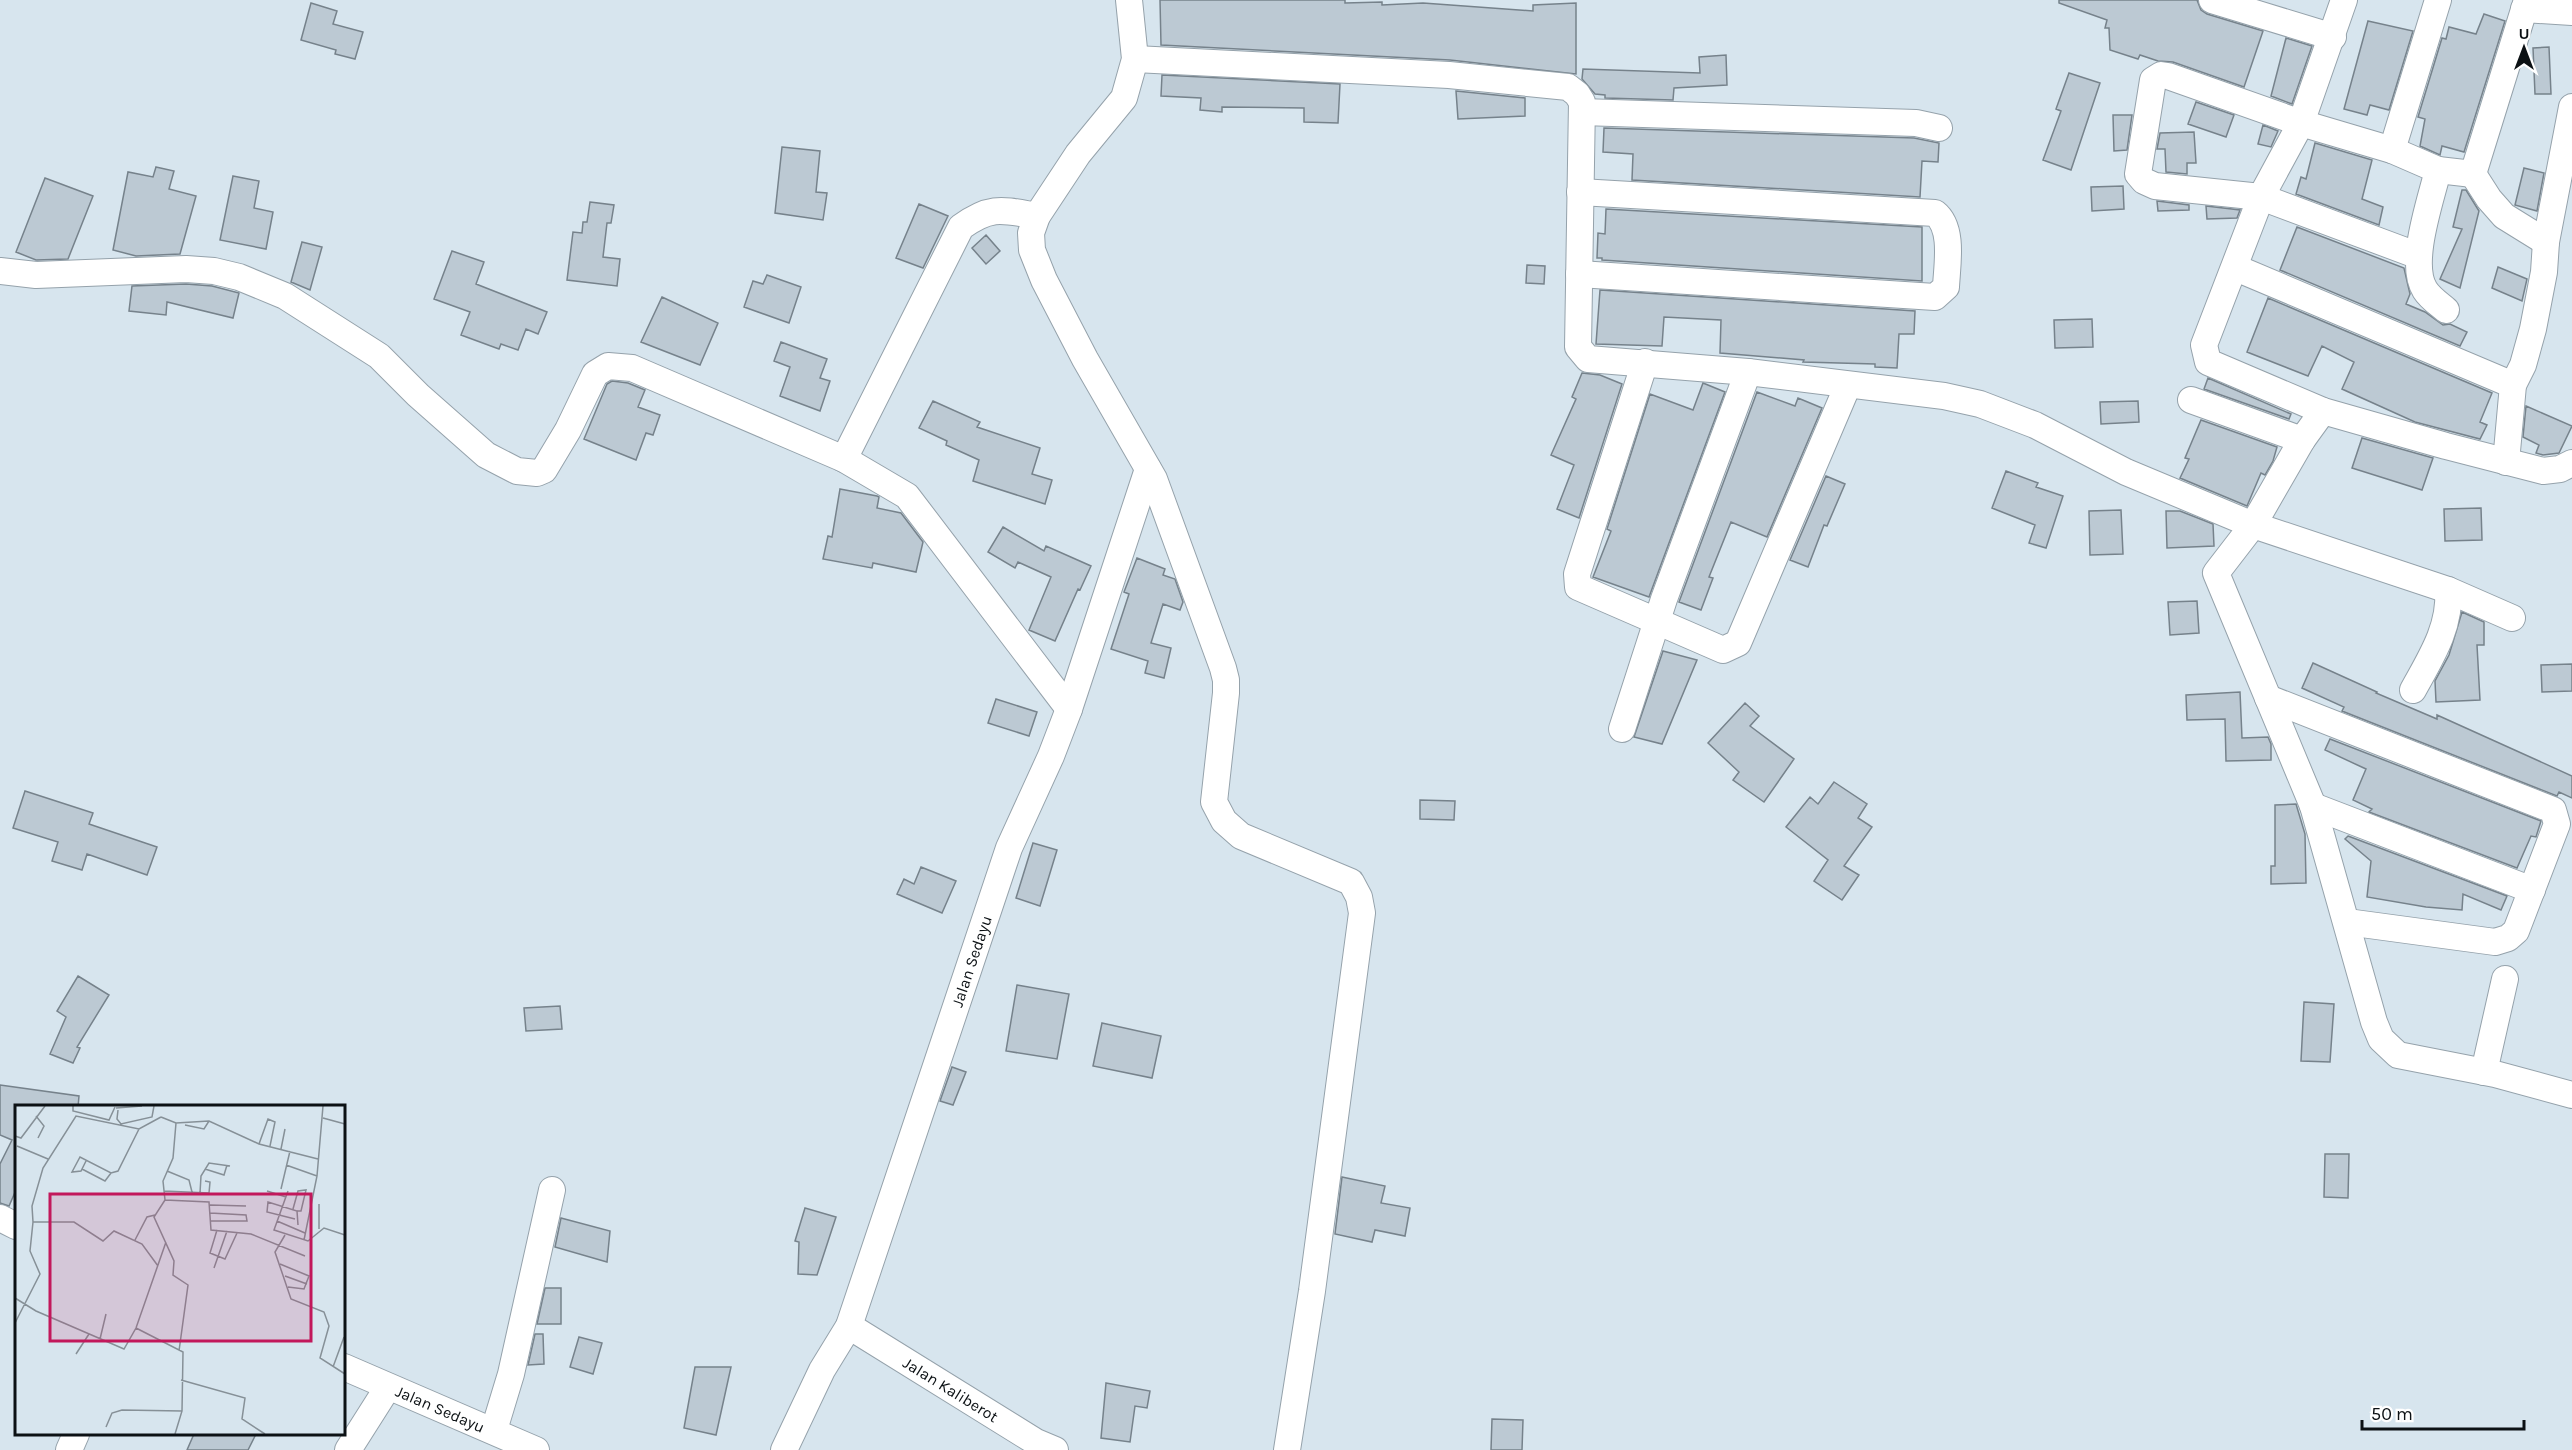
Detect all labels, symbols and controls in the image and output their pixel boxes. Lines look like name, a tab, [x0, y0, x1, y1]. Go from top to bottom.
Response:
north arrow	[2494, 18, 2554, 78]
text: U	[2518, 24, 2530, 43]
street label: Jalan Sedayu	[947, 913, 995, 1009]
inset map	[15, 1105, 345, 1435]
street label: Jalan Kaliberot	[900, 1353, 1002, 1426]
street label: Jalan Sedayu	[393, 1381, 488, 1436]
scale bar	[2362, 1393, 2524, 1431]
text: 50 m	[2371, 1403, 2413, 1425]

